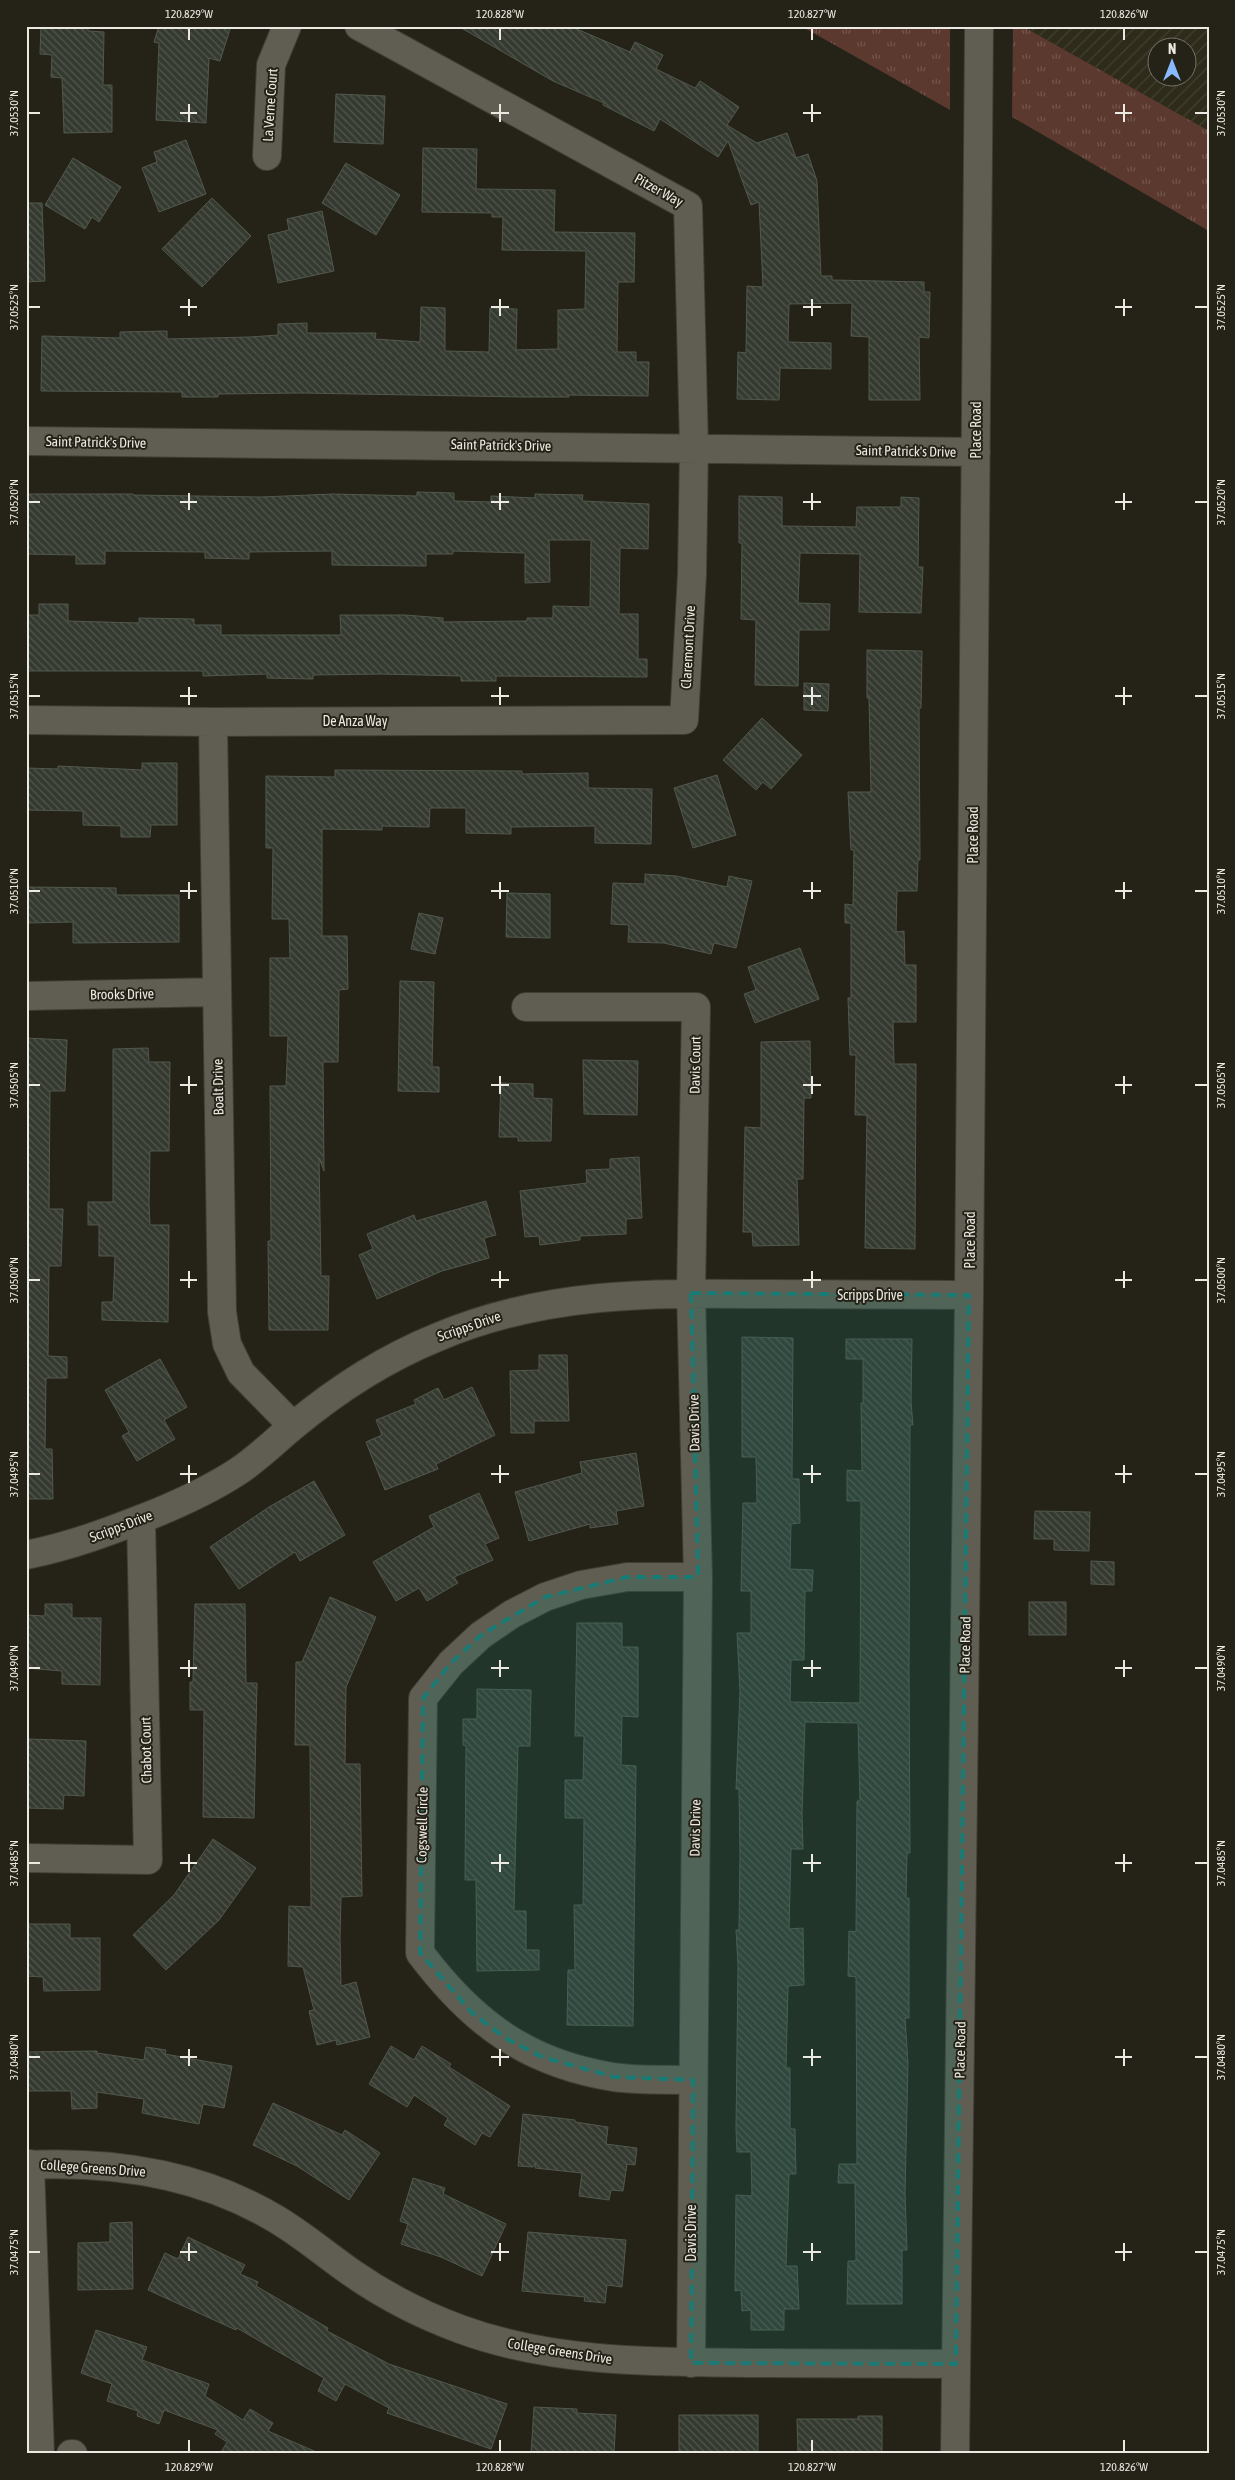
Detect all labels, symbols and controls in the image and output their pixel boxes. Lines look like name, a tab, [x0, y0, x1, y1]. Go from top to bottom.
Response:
text: 120.829°W	[165, 7, 213, 21]
text: 120.828°W	[476, 7, 524, 21]
text: 120.827°W	[788, 7, 836, 21]
text: 120.826°W	[1100, 7, 1148, 21]
north arrow	[1148, 38, 1198, 88]
text: N	[1168, 41, 1176, 57]
street label: La Verne Court	[259, 68, 281, 142]
text: 37.0530°N	[7, 90, 21, 136]
text: 37.0530°N	[1214, 90, 1228, 136]
street label: Pitzer Way	[632, 170, 686, 210]
text: 37.0525°N	[7, 284, 21, 330]
text: 37.0525°N	[1214, 284, 1228, 330]
street label: Place Road	[968, 401, 984, 459]
street label: Saint Patrick's Drive	[46, 433, 146, 451]
street label: Saint Patrick's Drive	[451, 436, 551, 454]
street label: Saint Patrick's Drive	[856, 442, 956, 460]
text: 37.0520°N	[7, 479, 21, 525]
text: 37.0520°N	[1214, 479, 1228, 525]
street label: Claremont Drive	[678, 605, 698, 689]
text: 37.0515°N	[7, 673, 21, 719]
text: 37.0515°N	[1214, 673, 1228, 719]
street label: De Anza Way	[322, 713, 388, 729]
street label: Place Road	[965, 806, 981, 864]
text: 37.0510°N	[7, 868, 21, 914]
text: 37.0510°N	[1214, 868, 1228, 914]
street label: Brooks Drive	[90, 985, 154, 1003]
street label: Davis Court	[686, 1036, 704, 1094]
street label: Boalt Drive	[210, 1059, 226, 1115]
text: 37.0505°N	[7, 1062, 21, 1108]
text: 37.0505°N	[1214, 1062, 1228, 1108]
street label: Place Road	[962, 1211, 978, 1269]
text: 37.0500°N	[7, 1257, 21, 1303]
text: 37.0500°N	[1214, 1257, 1228, 1303]
street label: Scripps Drive	[837, 1287, 903, 1303]
street label: Scripps Drive	[435, 1308, 503, 1344]
street label: Davis Drive	[686, 1394, 702, 1452]
text: 37.0495°N	[7, 1451, 21, 1497]
text: 37.0495°N	[1214, 1451, 1228, 1497]
street label: Scripps Drive	[87, 1507, 155, 1545]
street label: Place Road	[957, 1616, 973, 1674]
text: 37.0490°N	[7, 1645, 21, 1691]
text: 37.0490°N	[1214, 1645, 1228, 1691]
street label: Chabot Court	[137, 1717, 155, 1783]
street label: Cogswell Circle	[413, 1787, 431, 1863]
street label: Davis Drive	[687, 1799, 703, 1857]
text: 37.0485°N	[7, 1840, 21, 1886]
text: 37.0485°N	[1214, 1840, 1228, 1886]
street label: Place Road	[952, 2021, 968, 2079]
text: 37.0480°N	[7, 2034, 21, 2080]
text: 37.0480°N	[1214, 2034, 1228, 2080]
street label: College Greens Drive	[40, 2156, 146, 2180]
street label: Davis Drive	[683, 2204, 699, 2262]
text: 37.0475°N	[7, 2229, 21, 2275]
text: 37.0475°N	[1214, 2229, 1228, 2275]
street label: College Greens Drive	[507, 2335, 613, 2367]
text: 120.829°W	[165, 2460, 213, 2474]
text: 120.828°W	[476, 2460, 524, 2474]
text: 120.827°W	[788, 2460, 836, 2474]
text: 120.826°W	[1100, 2460, 1148, 2474]

